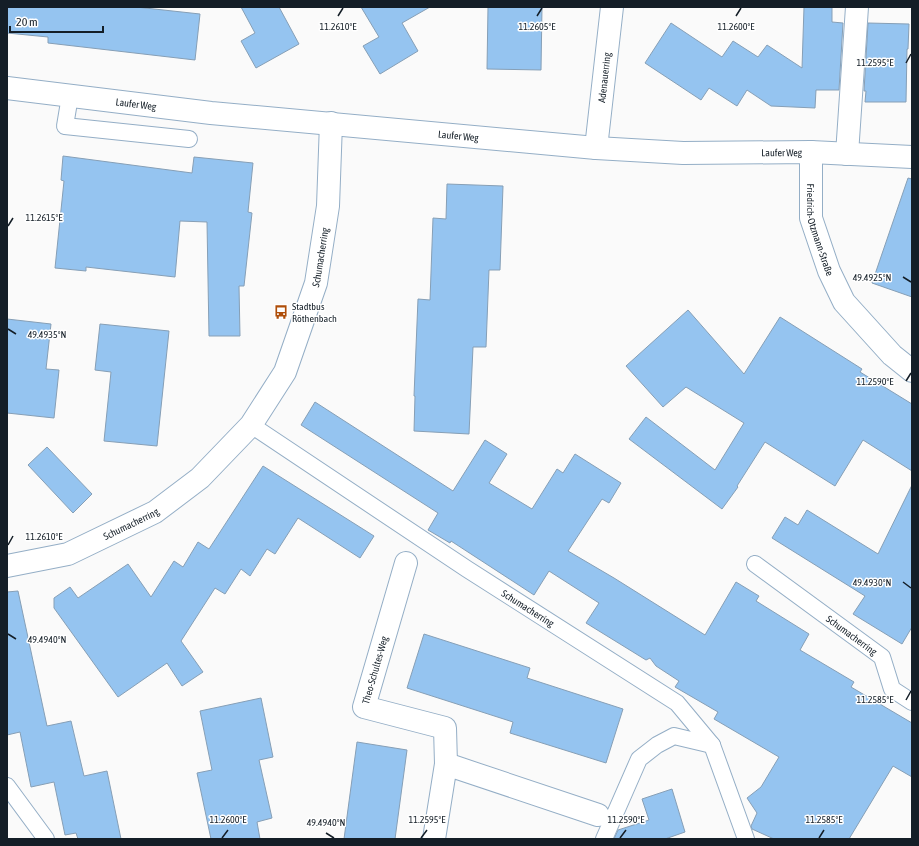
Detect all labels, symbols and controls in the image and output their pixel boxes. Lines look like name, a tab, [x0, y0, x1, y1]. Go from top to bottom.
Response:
scale bar	[10, 8, 103, 34]
text: 20 m	[16, 15, 38, 29]
text: 11.2610°E	[320, 21, 357, 32]
text: 11.2605°E	[519, 21, 556, 32]
text: 11.2600°E	[718, 21, 755, 32]
street label: Adenauerring	[596, 51, 612, 103]
text: 11.2595°E	[857, 57, 894, 68]
street label: Laufer Weg	[115, 96, 158, 112]
street label: Laufer Weg	[438, 128, 480, 143]
street label: Laufer Weg	[761, 147, 803, 158]
street label: Friedrich-Otzmann-Straße	[806, 184, 836, 278]
text: 11.2615°E	[26, 212, 63, 223]
street label: Schumacherring	[310, 226, 330, 289]
text: 49.4925°N	[853, 272, 891, 283]
place label: Stadtbus Röthenbach	[292, 301, 337, 324]
bus stop icon: Stadtbus Röthenbach	[273, 304, 289, 320]
text: 49.4935°N	[28, 329, 66, 340]
text: 11.2590°E	[857, 376, 894, 387]
street label: Schumacherring	[101, 505, 161, 542]
text: 11.2610°E	[26, 531, 63, 542]
text: 49.4930°N	[853, 577, 891, 588]
street label: Schumacherring	[500, 587, 557, 629]
street label: Schumacherring	[824, 613, 880, 657]
text: 49.4940°N	[28, 634, 66, 645]
street label: Theo-Schultes-Weg	[360, 634, 390, 705]
text: 11.2585°E	[857, 694, 894, 705]
text: 11.2600°E	[210, 814, 247, 825]
text: 11.2595°E	[409, 814, 446, 825]
text: 11.2590°E	[608, 814, 645, 825]
text: 11.2585°E	[806, 814, 843, 825]
text: 49.4940°N	[307, 817, 345, 828]

